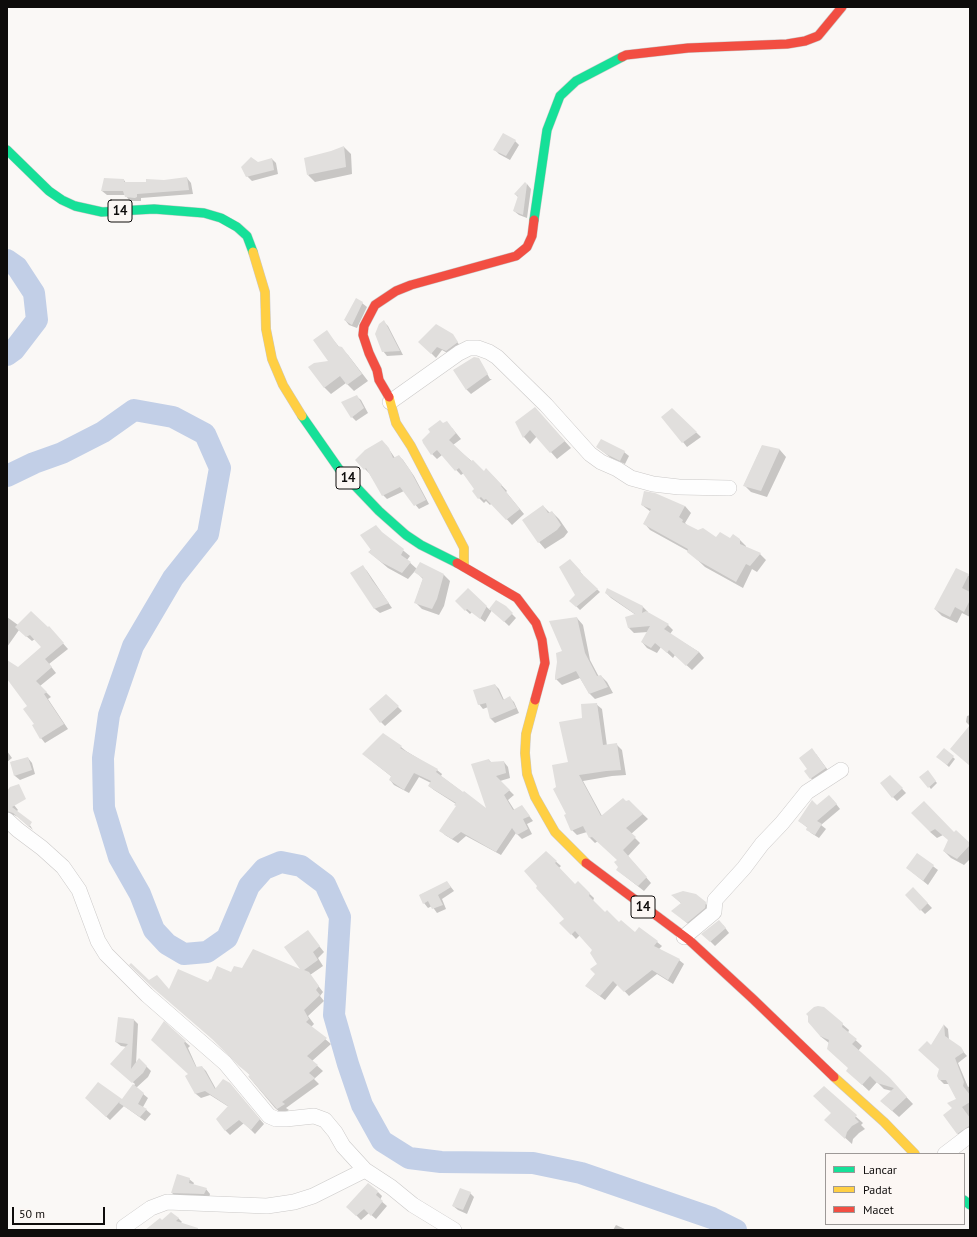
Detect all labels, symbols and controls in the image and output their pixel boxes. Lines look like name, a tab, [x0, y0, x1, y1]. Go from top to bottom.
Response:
road number: 14	[108, 200, 132, 222]
road number: 14	[336, 467, 360, 489]
road number: 14	[631, 896, 655, 918]
legend	[825, 1153, 965, 1225]
text: Lancar	[863, 1162, 897, 1177]
text: Padat	[863, 1182, 892, 1197]
scale bar	[14, 1199, 107, 1225]
text: Macet	[863, 1202, 894, 1217]
text: 50 m	[19, 1206, 45, 1221]

